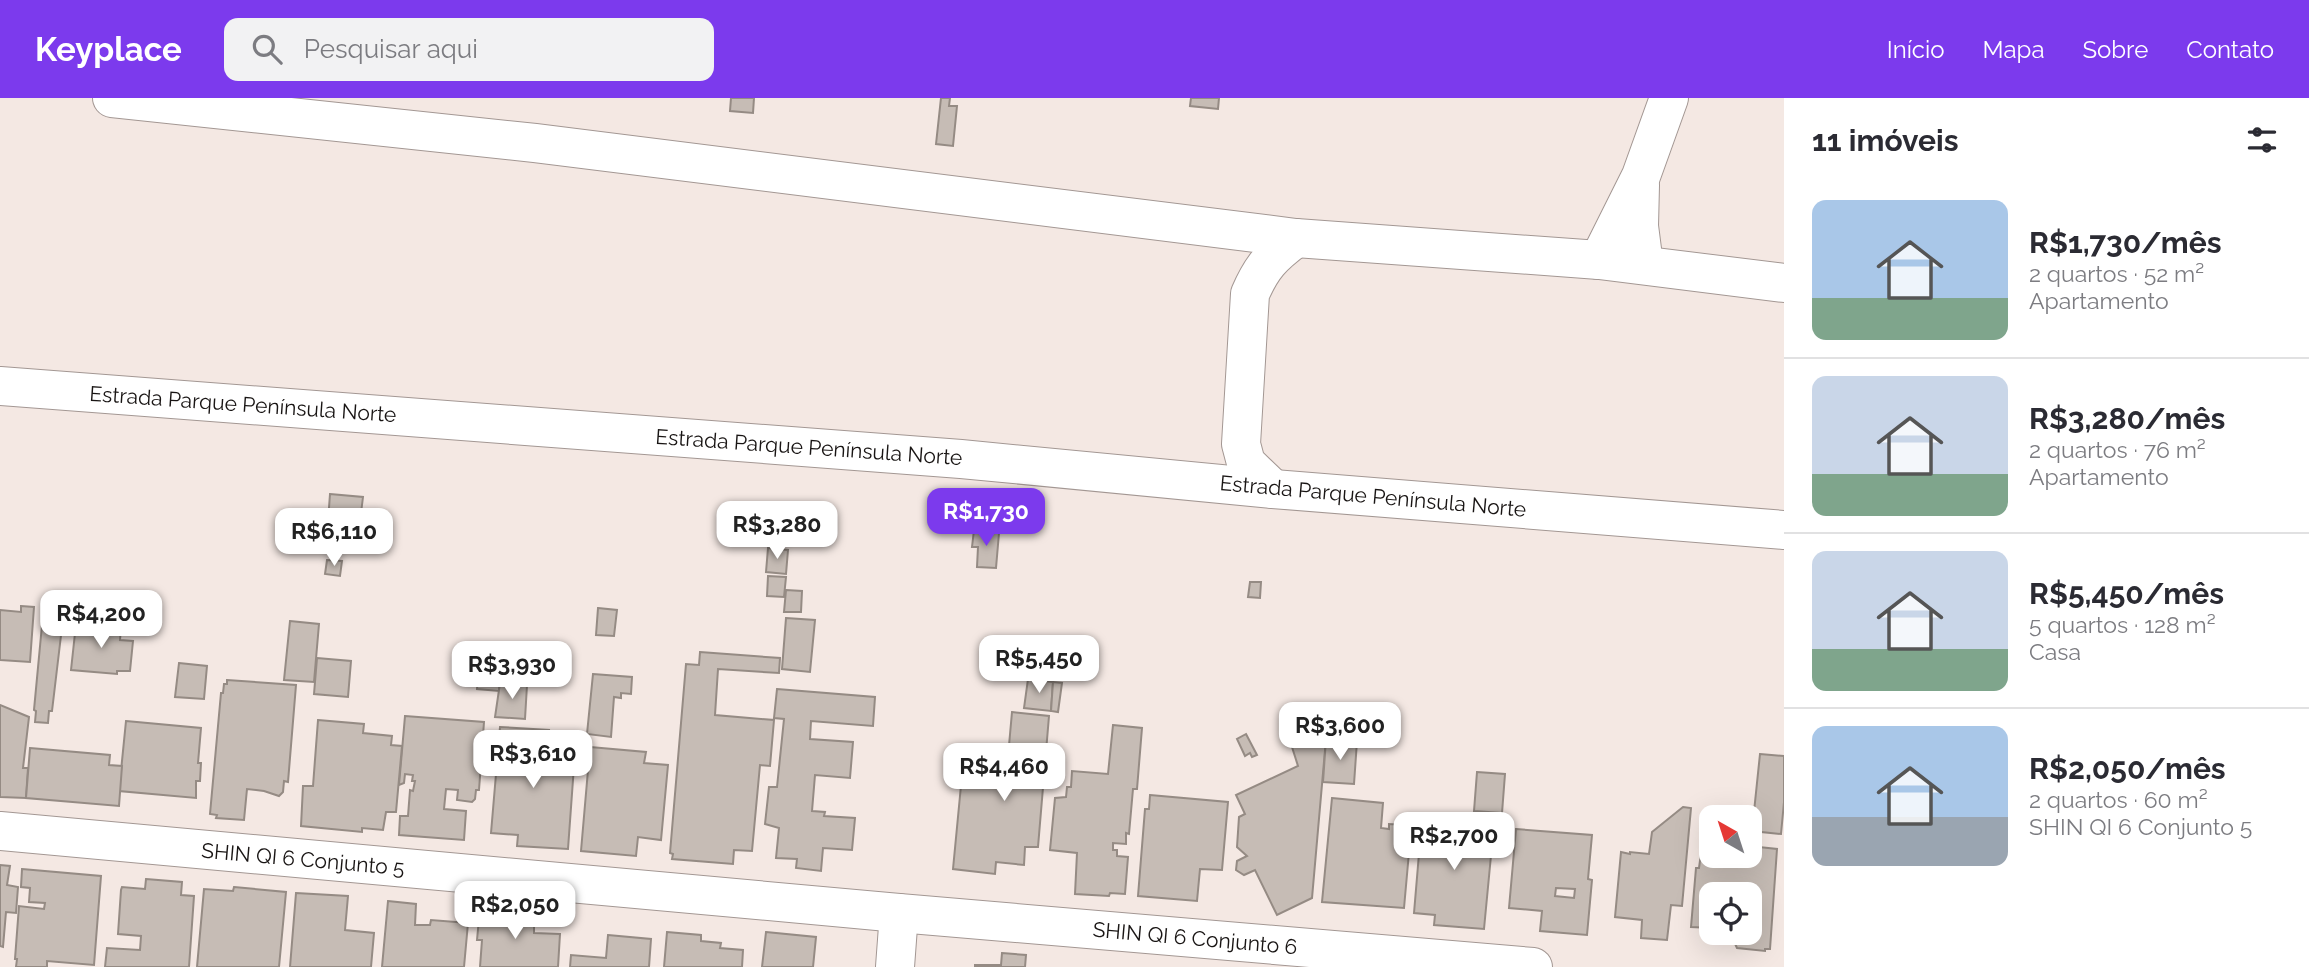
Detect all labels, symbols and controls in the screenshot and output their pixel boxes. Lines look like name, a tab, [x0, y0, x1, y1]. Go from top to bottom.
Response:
search box	[224, 18, 714, 81]
text: Keyplace	[35, 30, 182, 69]
icon: search	[248, 30, 286, 68]
text: Pesquisar aqui	[304, 34, 478, 64]
text: Início	[1887, 35, 1945, 64]
text: Mapa	[1983, 35, 2044, 64]
text: Sobre	[2082, 35, 2148, 64]
text: Contato	[2186, 35, 2274, 64]
icon: filters	[2243, 121, 2281, 159]
text: 11 imóveis	[1812, 123, 1958, 158]
text: R$1,730/mês	[2029, 225, 2222, 260]
icon: home	[1868, 228, 1952, 312]
text: 2 quartos · 52 m²	[2029, 260, 2204, 287]
text: Apartamento	[2029, 287, 2169, 314]
street label: Estrada Parque Península Norte	[89, 381, 397, 427]
text: R$3,280/mês	[2029, 401, 2225, 436]
icon: home	[1868, 404, 1952, 488]
street label: Estrada Parque Península Norte	[655, 424, 963, 470]
text: 2 quartos · 76 m²	[2029, 436, 2206, 463]
text: Apartamento	[2029, 463, 2169, 490]
street label: Estrada Parque Península Norte	[1219, 470, 1527, 522]
pin: R$1,730	[921, 489, 1051, 548]
text: R$1,730	[943, 497, 1029, 524]
pin: R$3,280	[712, 502, 842, 561]
pin: R$6,110	[269, 508, 399, 568]
text: R$3,280	[733, 510, 821, 537]
text: R$6,110	[291, 517, 377, 544]
text: R$5,450/mês	[2029, 576, 2224, 611]
icon: home	[1868, 579, 1952, 663]
pin: R$4,200	[36, 590, 166, 650]
text: R$4,200	[56, 599, 146, 626]
text: 5 quartos · 128 m²	[2029, 611, 2216, 638]
pin: R$5,450	[974, 636, 1104, 695]
text: Casa	[2029, 638, 2081, 665]
pin: R$3,930	[447, 642, 577, 701]
text: R$5,450	[995, 644, 1083, 671]
text: R$3,930	[468, 650, 556, 677]
pin: R$3,600	[1275, 702, 1405, 762]
text: R$3,600	[1295, 711, 1385, 738]
pin: R$3,610	[468, 730, 598, 790]
text: R$3,610	[489, 739, 577, 766]
pin: R$4,460	[939, 744, 1069, 803]
text: R$2,050/mês	[2029, 751, 2226, 786]
text: R$4,460	[959, 752, 1049, 779]
icon: home	[1868, 754, 1952, 838]
text: 2 quartos · 60 m²	[2029, 786, 2208, 813]
north arrow	[1699, 805, 1762, 868]
map controls	[1699, 805, 1762, 945]
pin: R$2,700	[1389, 812, 1519, 872]
text: SHIN QI 6 Conjunto 5	[2029, 813, 2252, 840]
text: R$2,700	[1410, 821, 1498, 848]
street label: SHIN QI 6 Conjunto 5	[200, 838, 406, 880]
pin: R$2,050	[450, 882, 580, 941]
button: locate	[1699, 882, 1762, 945]
text: R$2,050	[470, 890, 560, 917]
street label: SHIN QI 6 Conjunto 6	[1092, 917, 1298, 959]

